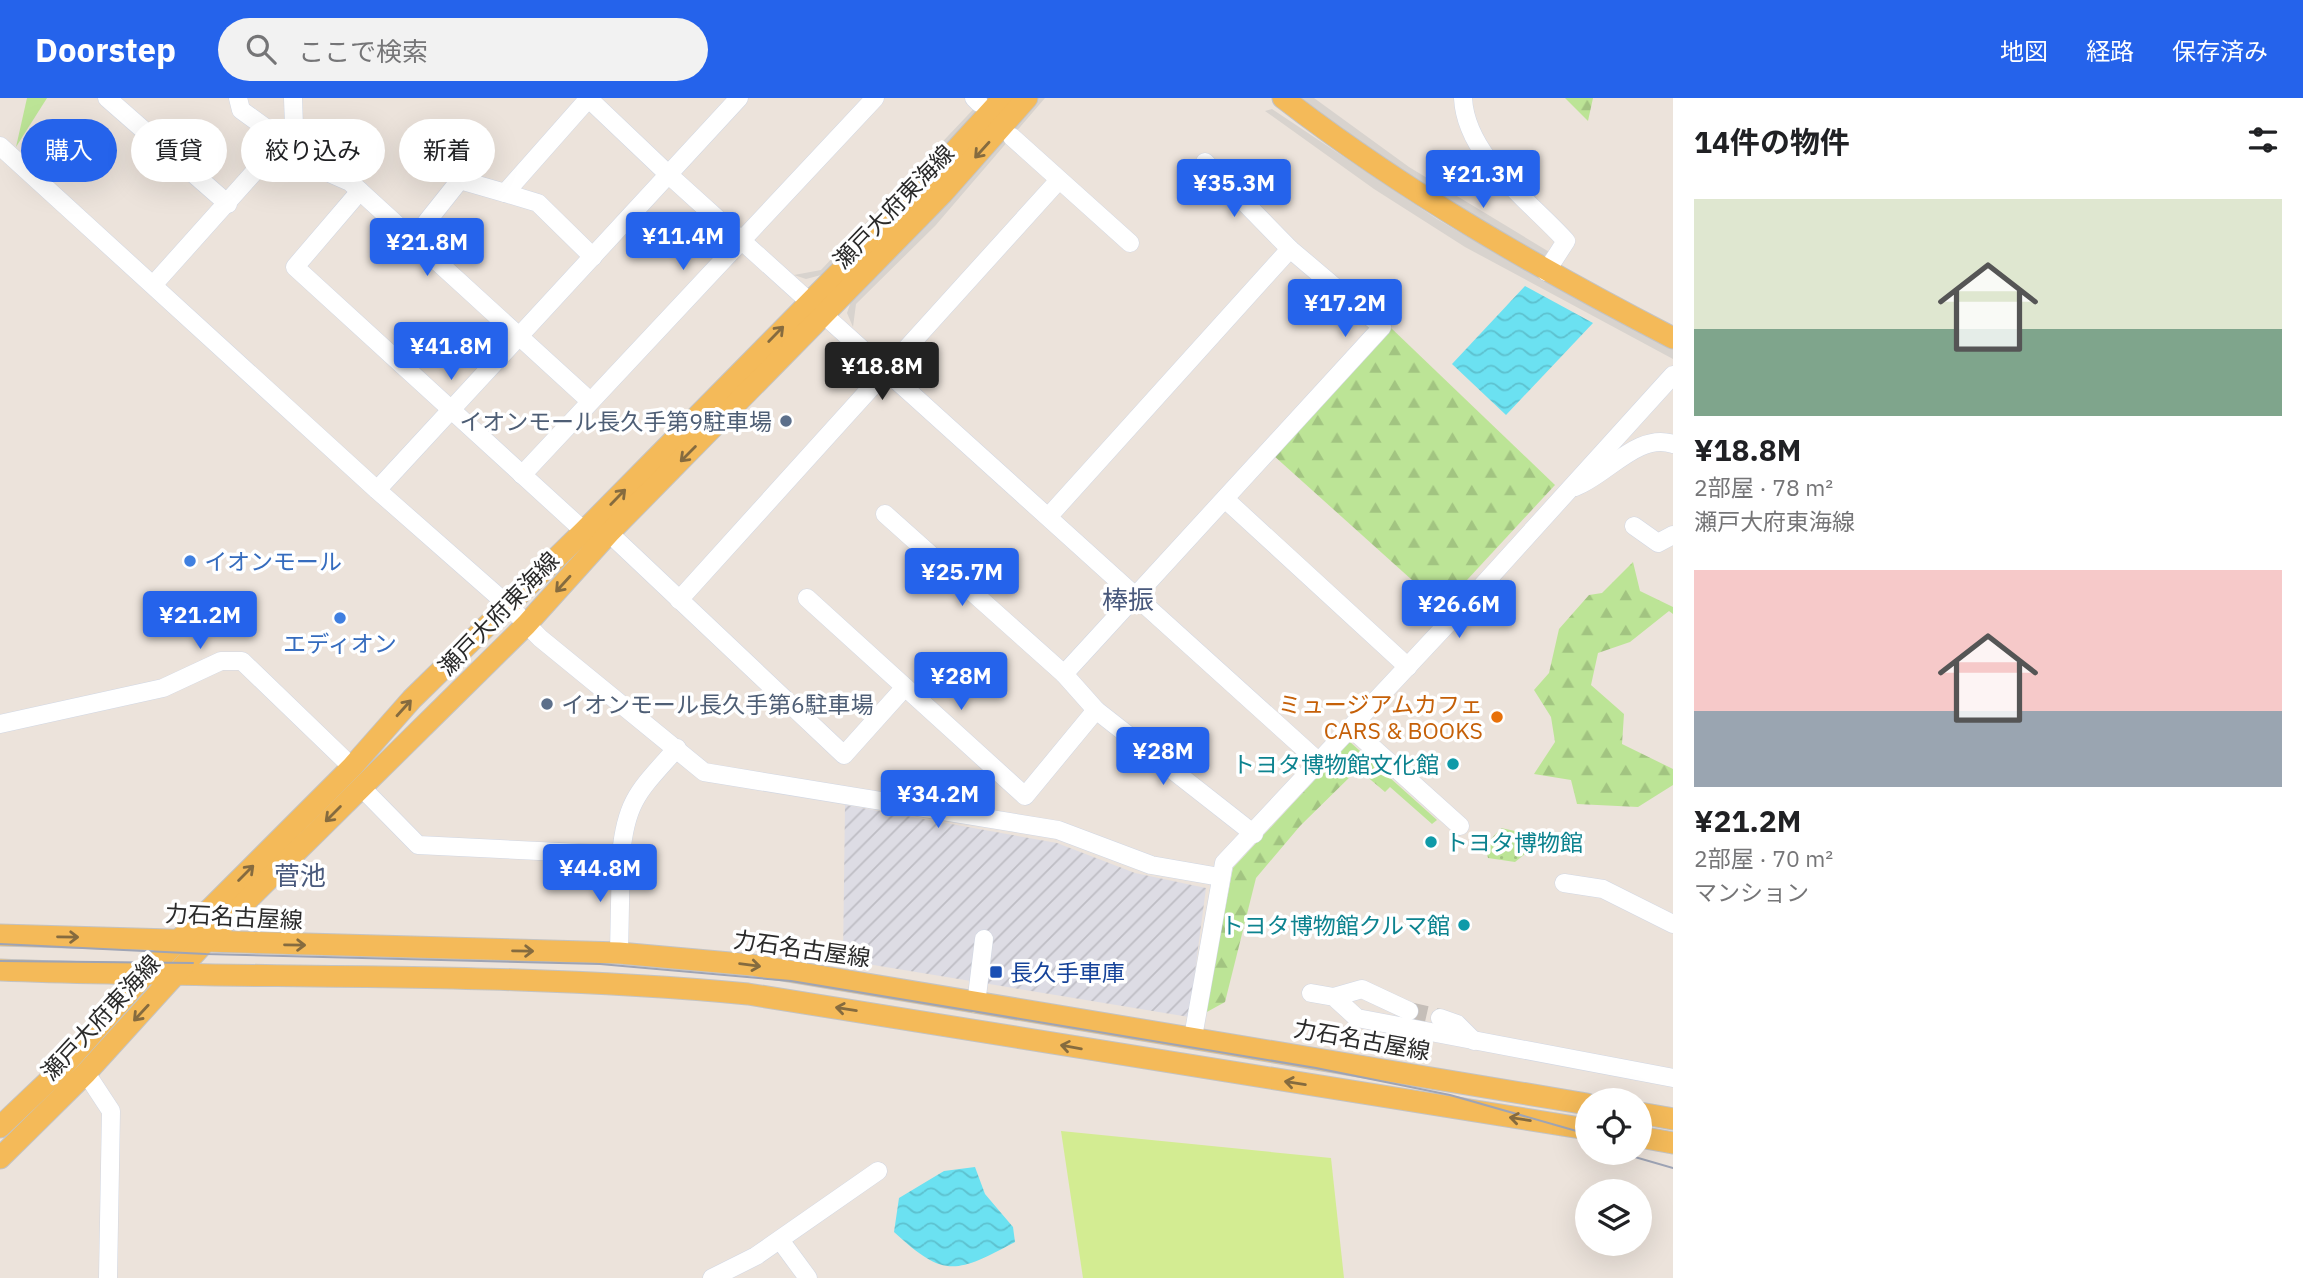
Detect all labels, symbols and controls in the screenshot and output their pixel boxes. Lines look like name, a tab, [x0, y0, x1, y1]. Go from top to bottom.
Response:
search box	[218, 18, 708, 81]
text: Doorstep	[35, 28, 176, 71]
icon: search	[242, 30, 280, 68]
text: ここで検索	[298, 34, 428, 68]
text: 地図	[2000, 35, 2048, 67]
text: 経路	[2086, 35, 2134, 67]
text: 保存済み	[2172, 35, 2268, 67]
chip: 購入	[21, 119, 117, 182]
chip: 賃貸	[131, 119, 227, 182]
chip: 絞り込み	[241, 119, 385, 182]
chip: 新着	[399, 119, 495, 182]
icon: filters	[2244, 121, 2282, 159]
text: 14件の物件	[1694, 122, 1850, 161]
street label: 瀬戸大府東海線	[826, 138, 960, 274]
one-way arrow	[975, 140, 991, 158]
pin: ¥21.3M	[1426, 150, 1540, 210]
text: ¥21.3M	[1442, 158, 1524, 188]
pin: ¥35.3M	[1177, 159, 1291, 219]
text: ¥35.3M	[1193, 167, 1275, 197]
pin: ¥11.4M	[626, 212, 740, 272]
pin: ¥21.8M	[370, 218, 484, 278]
text: ¥11.4M	[642, 220, 724, 250]
text: ¥21.8M	[386, 226, 468, 256]
icon: home	[1925, 244, 2051, 370]
pin: ¥17.2M	[1288, 280, 1402, 339]
text: ¥17.2M	[1304, 287, 1386, 317]
pin: ¥41.8M	[394, 322, 508, 382]
one-way arrow	[768, 326, 785, 343]
text: ¥41.8M	[410, 330, 492, 360]
pin: ¥18.8M	[825, 342, 939, 402]
text: ¥18.8M	[841, 350, 923, 380]
place label: イオンモール長久手第9駐車場	[459, 406, 772, 436]
marker: イオンモール長久手第9駐車場	[778, 413, 794, 429]
text: ¥18.8M	[1694, 430, 1801, 469]
one-way arrow	[680, 445, 697, 462]
text: 2部屋 · 78 m²	[1694, 472, 1833, 502]
one-way arrow	[609, 488, 626, 505]
text: 瀬戸大府東海線	[1694, 506, 1855, 536]
street label: 瀬戸大府東海線	[431, 545, 565, 681]
place label: イオンモール	[204, 546, 342, 576]
pin: ¥25.7M	[905, 548, 1019, 608]
marker: イオンモール	[182, 553, 198, 569]
text: ¥25.7M	[921, 556, 1003, 586]
one-way arrow	[555, 575, 571, 593]
pin: ¥26.6M	[1402, 580, 1516, 640]
district label: 棒振	[1102, 582, 1154, 616]
text: ¥26.6M	[1418, 588, 1500, 618]
pin: ¥21.2M	[143, 592, 257, 651]
text: ¥21.2M	[159, 599, 241, 629]
marker: エディオン	[332, 610, 348, 626]
icon: home	[1925, 615, 2051, 741]
place label: エディオン	[283, 628, 397, 658]
pin: ¥28M	[920, 652, 1002, 712]
text: ¥28M	[930, 660, 992, 690]
place label: イオンモール長久手第6駐車場	[561, 689, 874, 719]
place label: ミュージアムカフェ CARS & BOOKS	[1278, 689, 1483, 745]
marker: イオンモール長久手第6駐車場	[539, 696, 555, 712]
one-way arrow	[395, 700, 412, 717]
marker: ミュージアムカフェ CARS & BOOKS	[1489, 709, 1505, 725]
pin: ¥28M	[1122, 728, 1204, 787]
text: ¥28M	[1132, 735, 1194, 765]
place label: トヨタ博物館文化館	[1232, 749, 1439, 779]
marker: トヨタ博物館文化館	[1445, 756, 1461, 772]
pin: ¥34.2M	[881, 770, 995, 830]
text: ¥34.2M	[897, 778, 979, 808]
text: ¥21.2M	[1694, 801, 1801, 840]
one-way arrow	[325, 806, 342, 823]
place label: トヨタ博物館	[1445, 827, 1583, 857]
marker: トヨタ博物館	[1423, 834, 1439, 850]
text: 2部屋 · 70 m²	[1694, 843, 1833, 873]
pin: ¥44.8M	[543, 844, 657, 904]
text: ¥44.8M	[559, 852, 641, 882]
district label: 菅池	[274, 858, 326, 892]
one-way arrow	[238, 864, 255, 881]
text: マンション	[1694, 877, 1809, 907]
street label: 力石名古屋線	[164, 897, 304, 935]
place label: トヨタ博物館クルマ館	[1221, 910, 1450, 940]
marker: トヨタ博物館クルマ館	[1456, 917, 1472, 933]
street label: 力石名古屋線	[732, 924, 872, 972]
one-way arrow	[56, 930, 79, 943]
one-way arrow	[284, 939, 307, 952]
one-way arrow	[511, 944, 534, 958]
street label: 瀬戸大府東海線	[34, 948, 166, 1086]
place label: 長久手車庫	[1010, 957, 1125, 987]
one-way arrow	[738, 959, 761, 972]
marker: 長久手車庫	[988, 964, 1004, 980]
one-way arrow	[835, 1002, 858, 1015]
one-way arrow	[133, 1004, 149, 1022]
street label: 力石名古屋線	[1291, 1012, 1433, 1066]
one-way arrow	[1060, 1040, 1082, 1053]
one-way arrow	[1284, 1076, 1307, 1089]
map controls	[1575, 1088, 1652, 1256]
button: locate	[1575, 1088, 1652, 1165]
one-way arrow	[1509, 1112, 1532, 1125]
button: layers	[1575, 1179, 1652, 1256]

